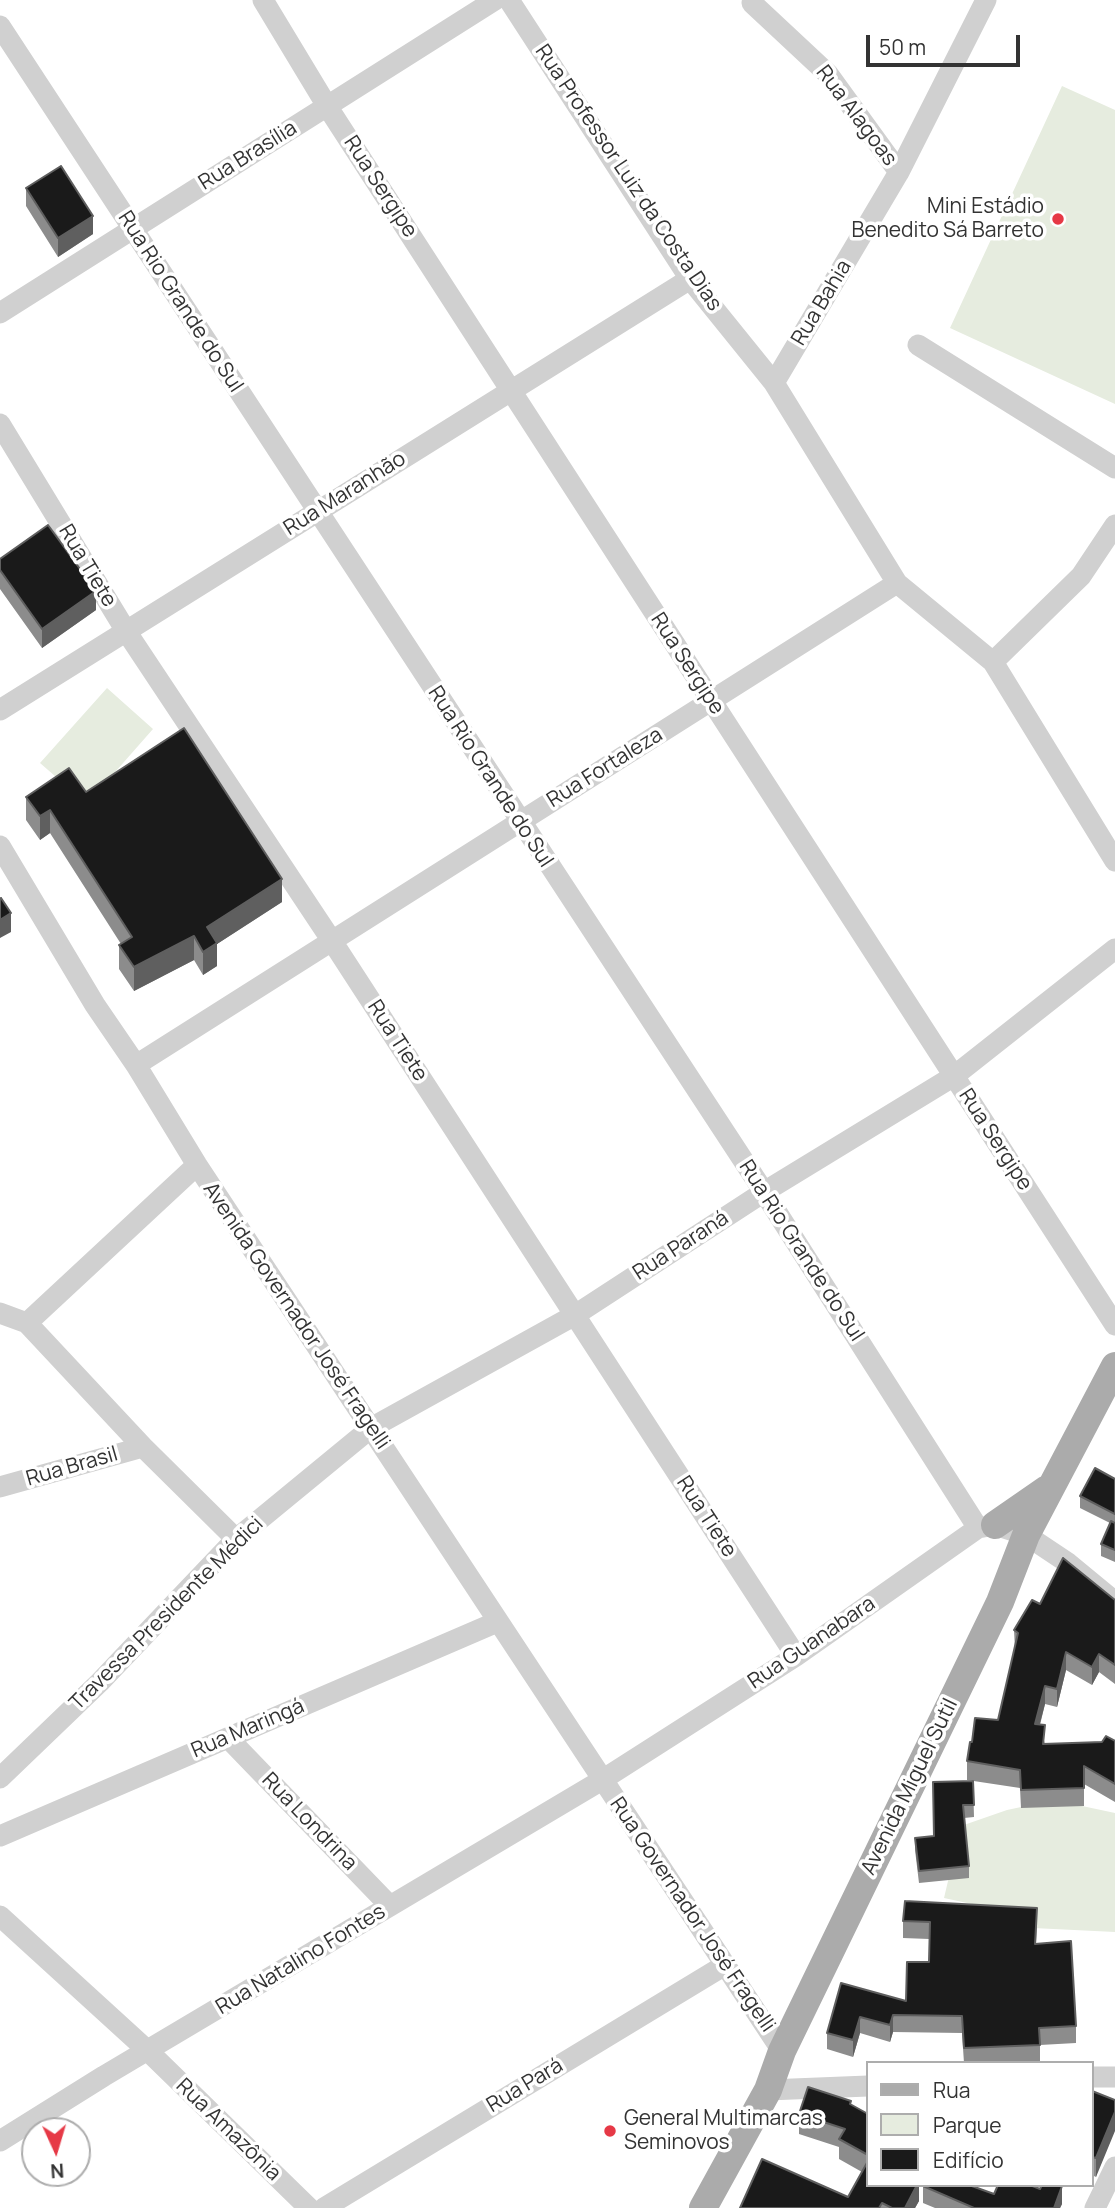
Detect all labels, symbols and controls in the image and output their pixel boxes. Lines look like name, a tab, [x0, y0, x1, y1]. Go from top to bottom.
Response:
scale bar	[870, 21, 1024, 65]
text: 50 m	[879, 33, 926, 61]
street label: Rua Professor Luiz da Costa Dias	[529, 40, 727, 316]
street label: Rua Alagoas	[810, 61, 902, 171]
street label: Rua Brasília	[194, 116, 302, 196]
street label: Rua Sergipe	[338, 131, 422, 243]
place label: Mini Estádio Benedito Sá Barreto	[852, 194, 1044, 244]
street label: Rua Rio Grande do Sul	[112, 207, 248, 397]
marker: Mini Estádio Benedito Sá Barreto	[1050, 211, 1066, 227]
street label: Rua Bahia	[787, 256, 857, 350]
street label: Rua Maranhão	[279, 447, 411, 541]
street label: Rua Tiete	[53, 520, 121, 612]
street label: Rua Sergipe	[645, 608, 729, 720]
street label: Rua Rio Grande do Sul	[422, 682, 558, 872]
street label: Rua Fortaleza	[543, 723, 667, 813]
street label: Rua Tiete	[362, 996, 432, 1086]
street label: Rua Sergipe	[953, 1084, 1037, 1196]
street label: Rua Rio Grande do Sul	[733, 1156, 869, 1346]
street label: Avenida Governador José Fragelli	[197, 1178, 395, 1454]
street label: Rua Paraná	[629, 1206, 733, 1286]
street label: Rua Brasil	[23, 1442, 121, 1492]
street label: Rua Tiete	[671, 1472, 741, 1562]
street label: Travessa Presidente Médici	[65, 1512, 269, 1716]
street label: Rua Guanabara	[744, 1591, 880, 1695]
street label: Rua Maringá	[188, 1694, 308, 1764]
street label: Avenida Miguel Sutil	[856, 1695, 964, 1879]
street label: Rua Londrina	[256, 1768, 362, 1876]
street label: Rua Governador José Fragelli	[604, 1793, 780, 2037]
street label: Rua Natalino Fontes	[212, 1900, 390, 2020]
street label: Rua Pará	[482, 2054, 568, 2118]
legend	[866, 2061, 1094, 2187]
street label: Rua Amazônia	[170, 2074, 286, 2186]
text: Rua	[933, 2076, 970, 2104]
place label: General Multimarcas Seminovos	[624, 2106, 823, 2156]
text: Parque	[933, 2111, 1002, 2139]
north arrow	[21, 2117, 91, 2187]
marker: General Multimarcas Seminovos	[602, 2123, 618, 2139]
text: Edifício	[933, 2146, 1004, 2174]
text: N	[50, 2158, 65, 2184]

